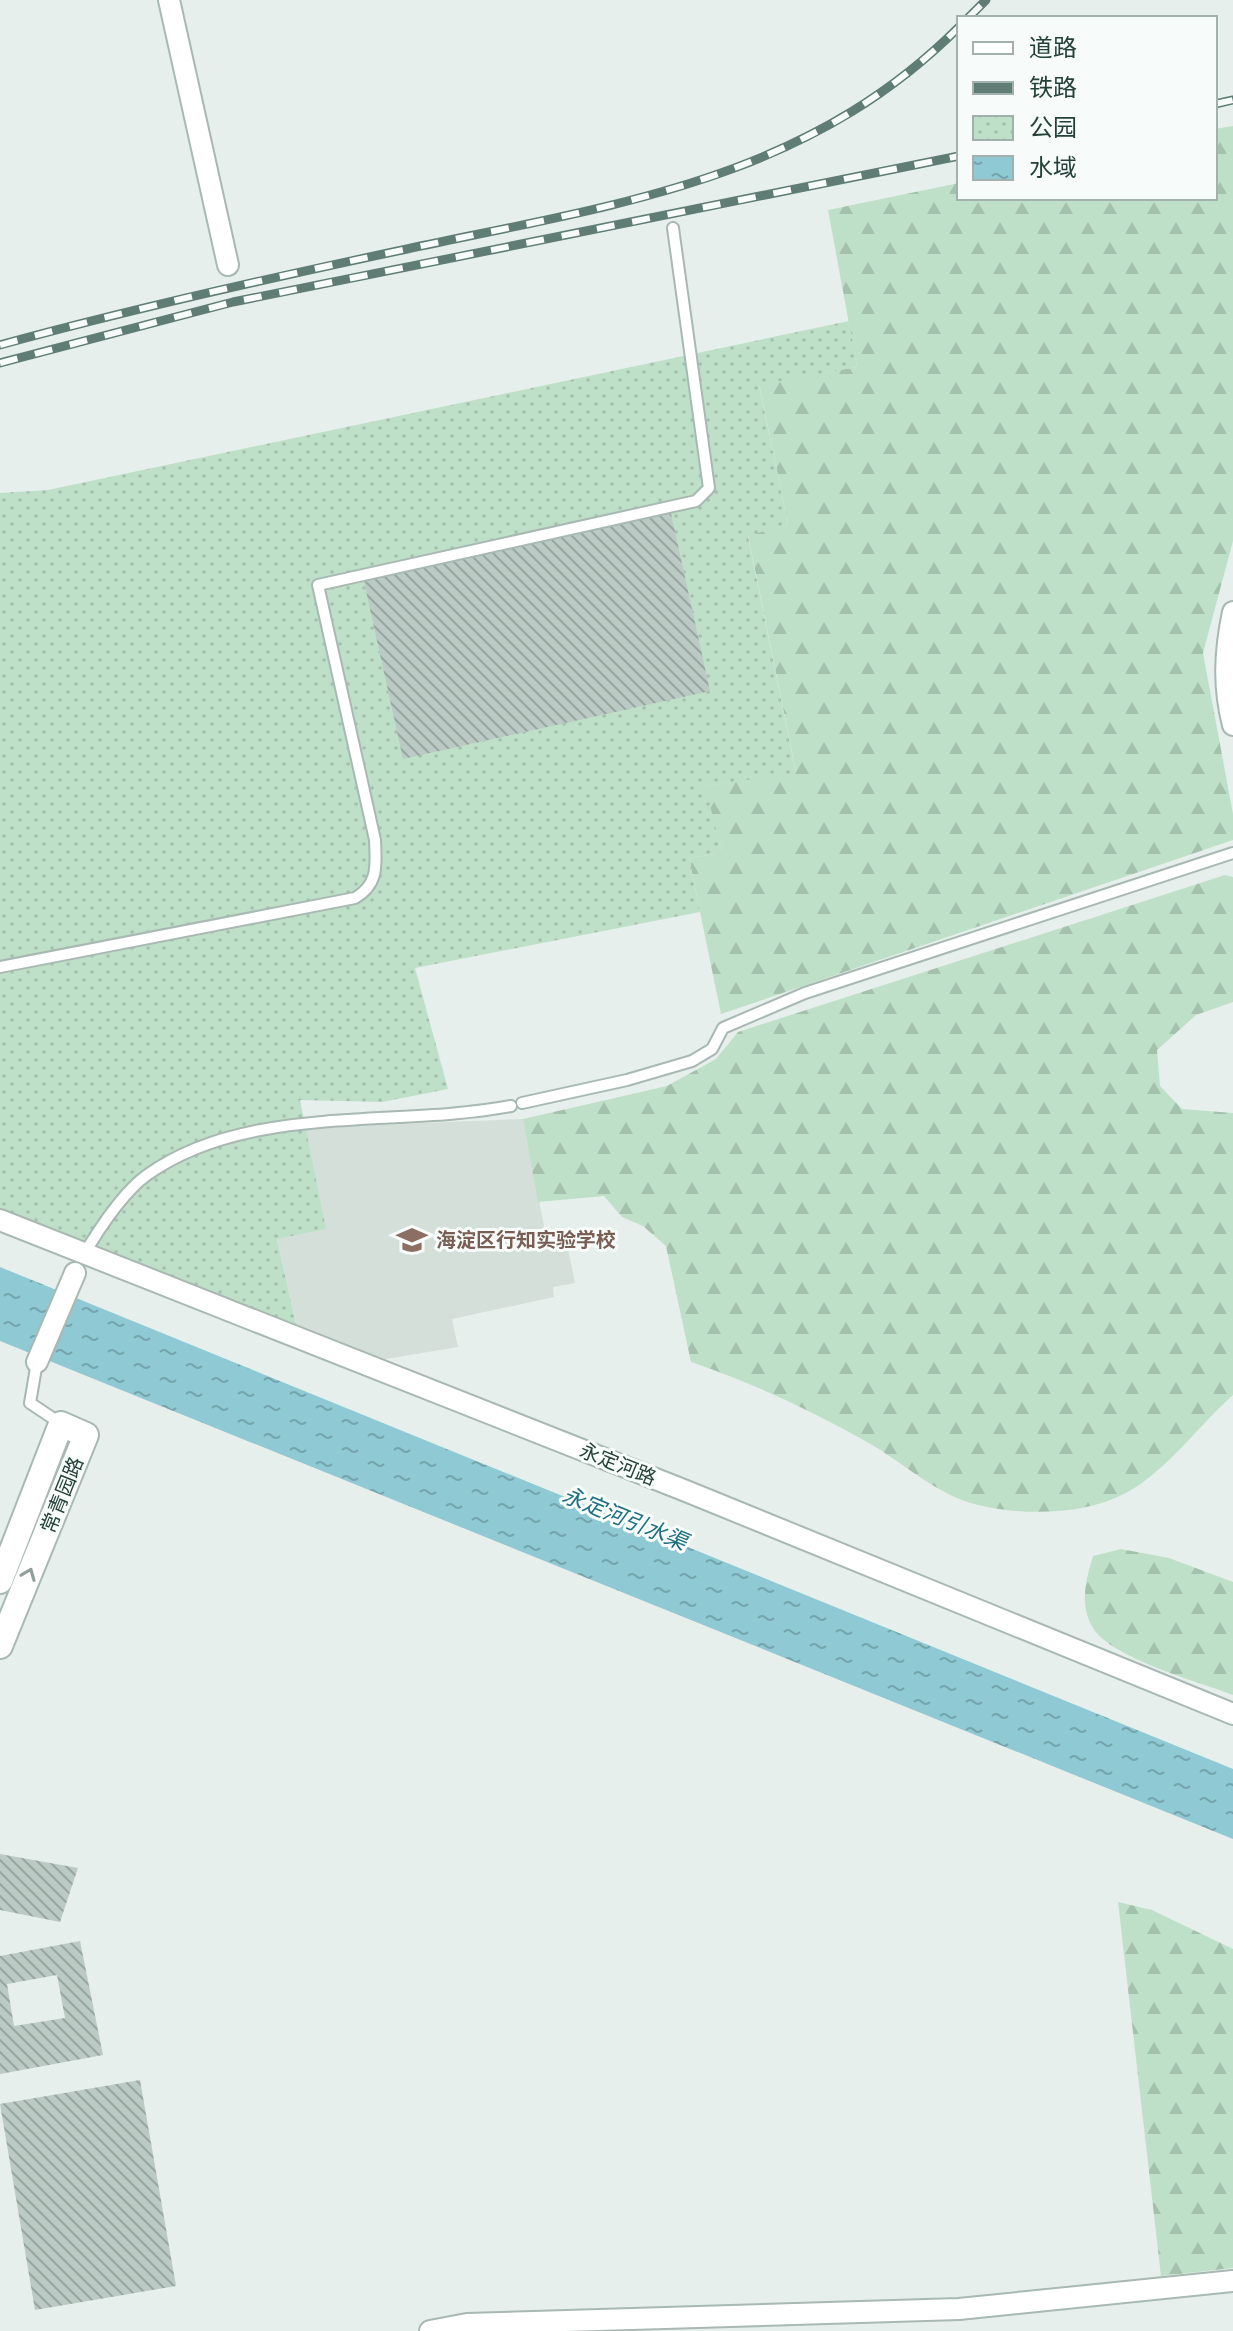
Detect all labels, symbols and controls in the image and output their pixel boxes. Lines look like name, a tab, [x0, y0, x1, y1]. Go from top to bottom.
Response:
legend	[957, 16, 1217, 200]
text: 道路	[1029, 33, 1077, 62]
text: 铁路	[1029, 73, 1077, 102]
text: 公园	[1029, 113, 1077, 142]
text: 水域	[1029, 153, 1077, 182]
school or university icon: 海淀区行知实验学校	[395, 1223, 429, 1257]
place label: 海淀区行知实验学校	[436, 1228, 616, 1252]
street label: 永定河路	[576, 1438, 660, 1490]
street label: 常青园路	[36, 1453, 88, 1537]
water label: 永定河引水渠	[559, 1481, 694, 1556]
one-way arrow	[20, 1568, 36, 1582]

